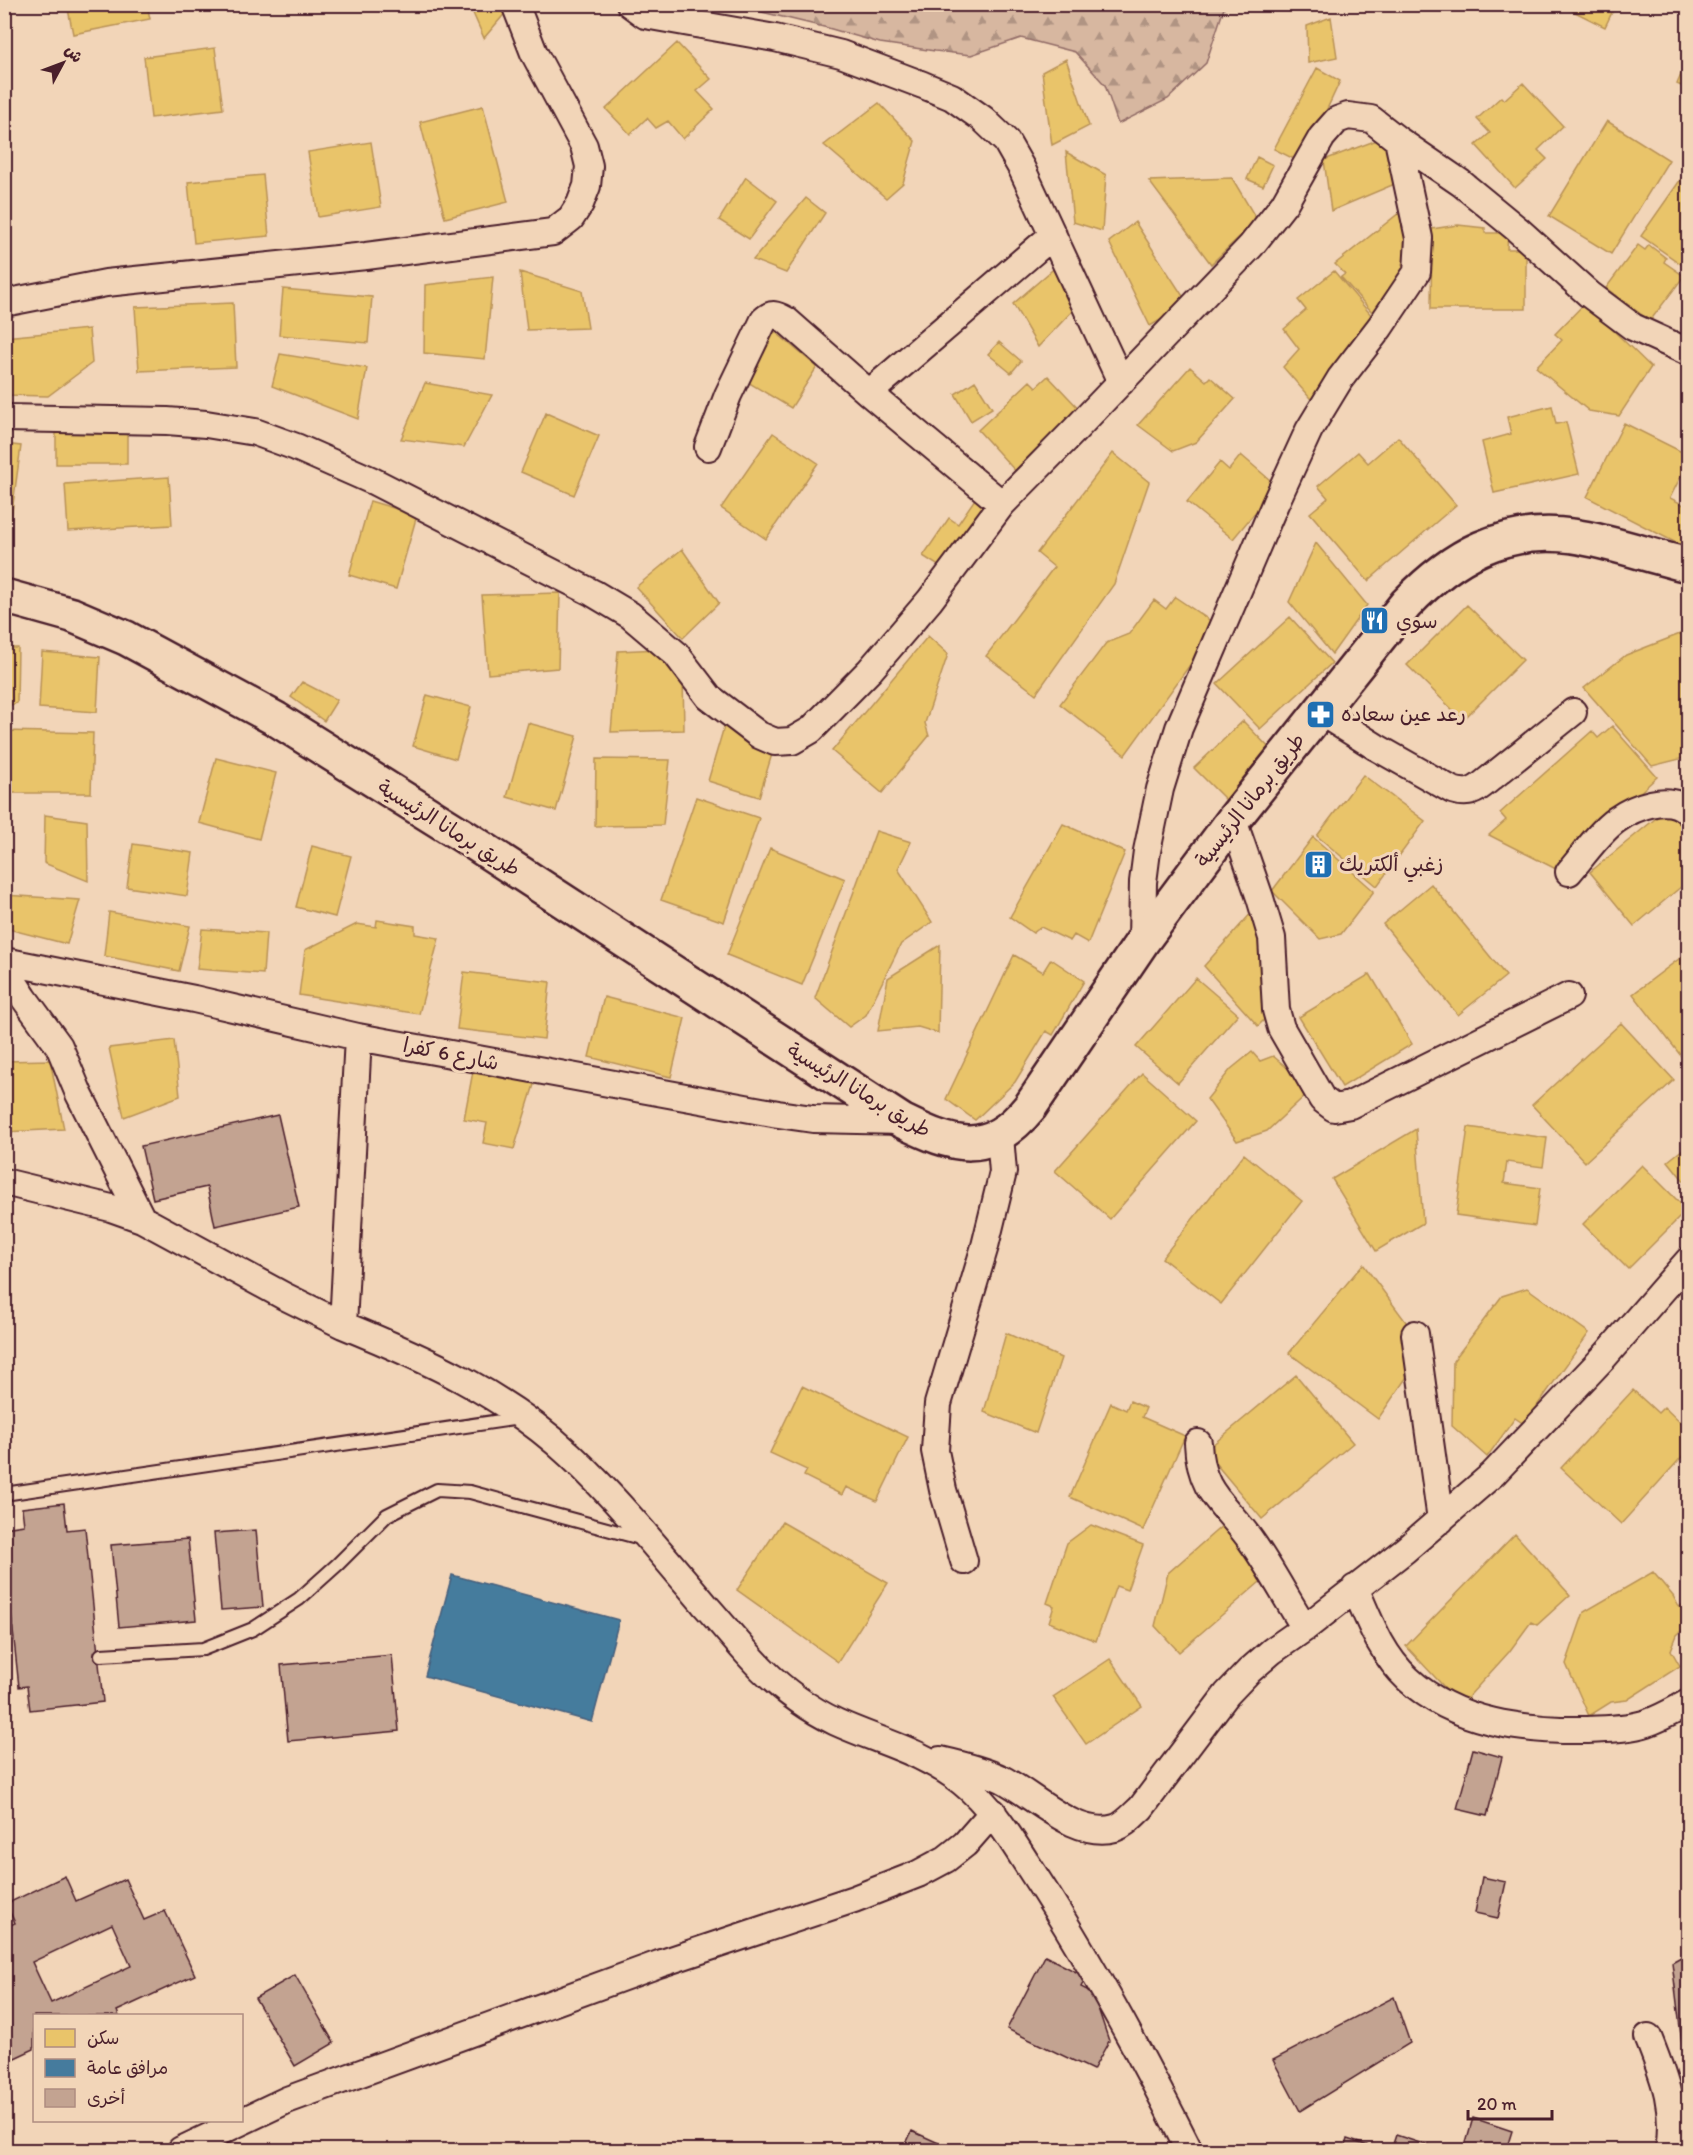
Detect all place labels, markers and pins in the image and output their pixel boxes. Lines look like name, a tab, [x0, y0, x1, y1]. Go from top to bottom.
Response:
restaurant icon: سوي	[1359, 605, 1391, 637]
place label: سوي	[1396, 608, 1438, 636]
pharmacy icon: رعد عين سعاده	[1304, 698, 1336, 730]
place label: رعد عين سعاده	[1341, 701, 1466, 726]
building icon: زغبي ألكتريك	[1302, 848, 1334, 880]
place label: زغبي ألكتريك	[1339, 851, 1443, 883]

